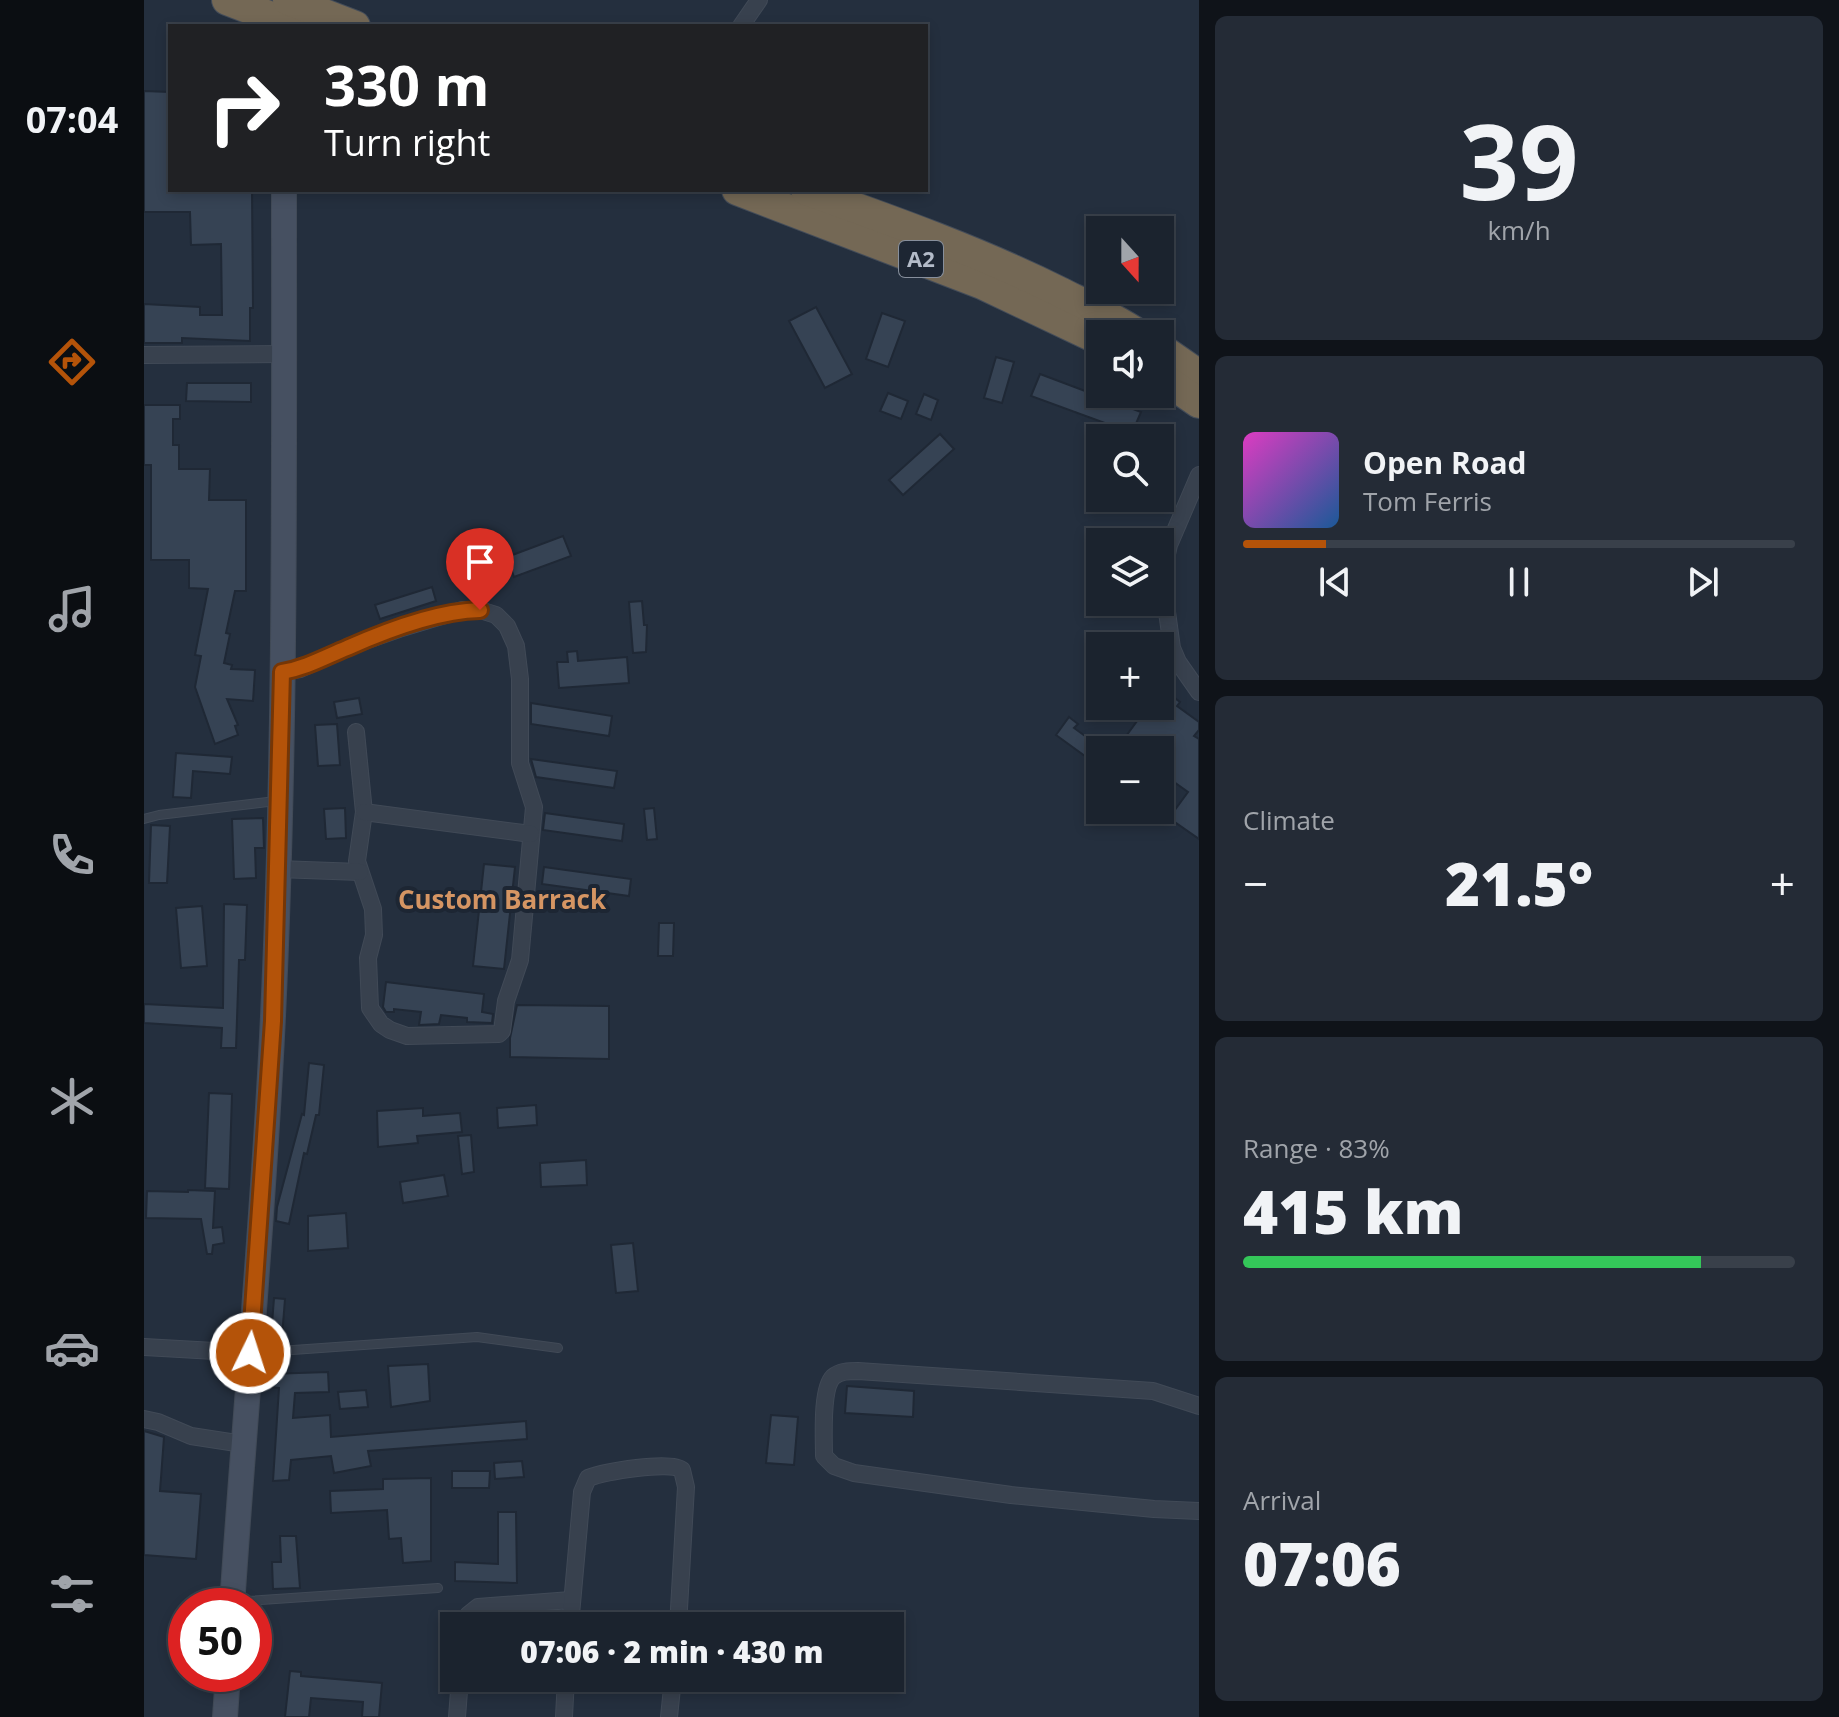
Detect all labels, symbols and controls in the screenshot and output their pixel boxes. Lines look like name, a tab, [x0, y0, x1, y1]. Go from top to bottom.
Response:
text: 330 m	[324, 46, 490, 122]
icon: right	[192, 56, 296, 160]
text: 39	[1460, 89, 1578, 230]
text: 07:04	[26, 95, 118, 144]
text: Turn right	[324, 118, 490, 167]
text: km/h	[1487, 212, 1551, 248]
north arrow	[1086, 216, 1174, 304]
map controls	[1086, 216, 1174, 824]
road number: A2	[899, 241, 943, 277]
button: sound	[1086, 320, 1174, 408]
icon: directions	[44, 334, 100, 390]
button: search	[1086, 424, 1174, 512]
text: Open Road	[1363, 442, 1527, 483]
text: Tom Ferris	[1363, 483, 1492, 519]
pin	[446, 528, 514, 610]
button: layers	[1086, 528, 1174, 616]
icon: arrive	[458, 540, 502, 584]
icon: previous	[1313, 560, 1357, 604]
icon: pause	[1497, 560, 1541, 604]
icon: next	[1681, 560, 1725, 604]
icon: music	[44, 581, 100, 637]
button: +	[1086, 632, 1174, 720]
button: −	[1086, 736, 1174, 824]
text: Climate	[1243, 802, 1335, 838]
icon: phone	[44, 827, 100, 883]
text: 21.5°	[1445, 842, 1593, 924]
text: −	[1243, 853, 1268, 913]
text: +	[1770, 853, 1795, 913]
district label: Custom Barrack	[398, 881, 607, 917]
icon: climate	[44, 1073, 100, 1129]
text: Range · 83%	[1243, 1130, 1390, 1166]
text: 415 km	[1243, 1170, 1464, 1252]
position arrow	[208, 1311, 292, 1395]
icon: car	[44, 1320, 100, 1376]
text: Arrival	[1243, 1482, 1321, 1518]
text: 07:06	[1243, 1522, 1401, 1604]
icon: filters	[44, 1566, 100, 1622]
speed limit sign: 50	[168, 1588, 272, 1692]
text: 07:06 · 2 min · 430 m	[520, 1631, 824, 1672]

